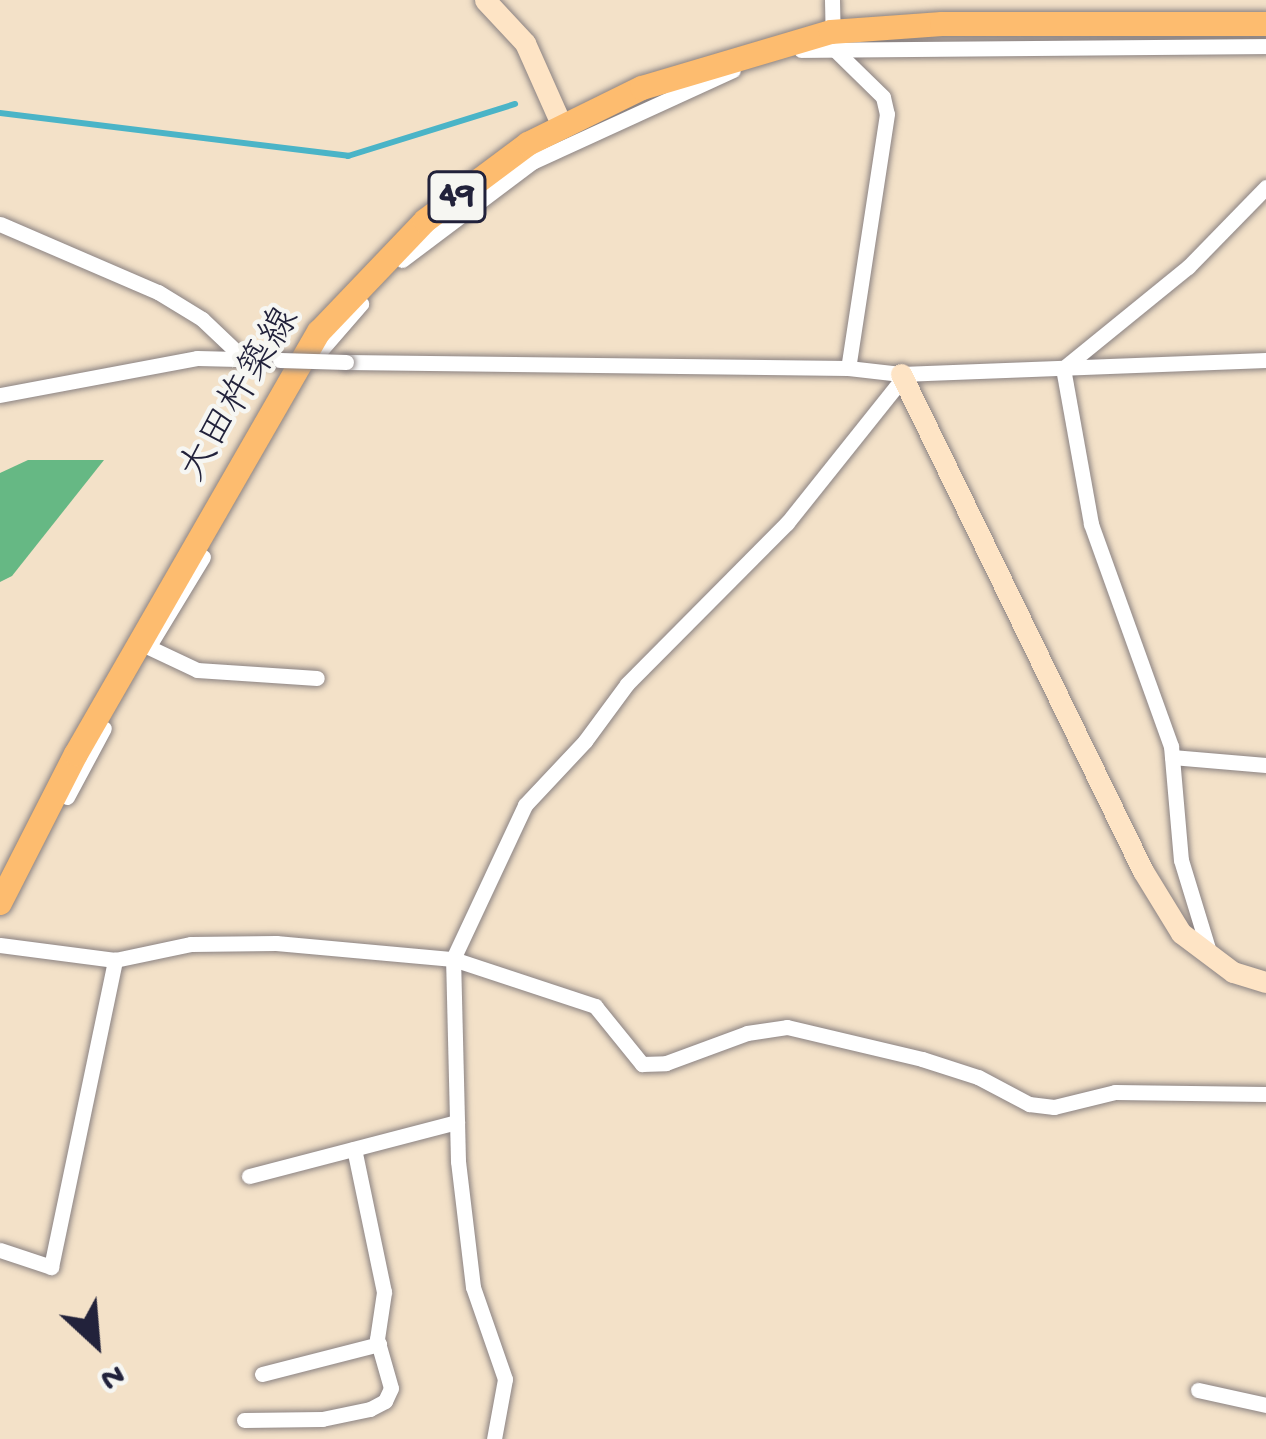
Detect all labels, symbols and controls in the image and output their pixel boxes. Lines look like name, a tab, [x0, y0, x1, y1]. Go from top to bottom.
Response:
road number: 49	[427, 167, 487, 227]
street label: 大田杵築線	[172, 300, 312, 492]
north arrow	[36, 1283, 156, 1403]
text: N	[94, 1354, 130, 1397]

